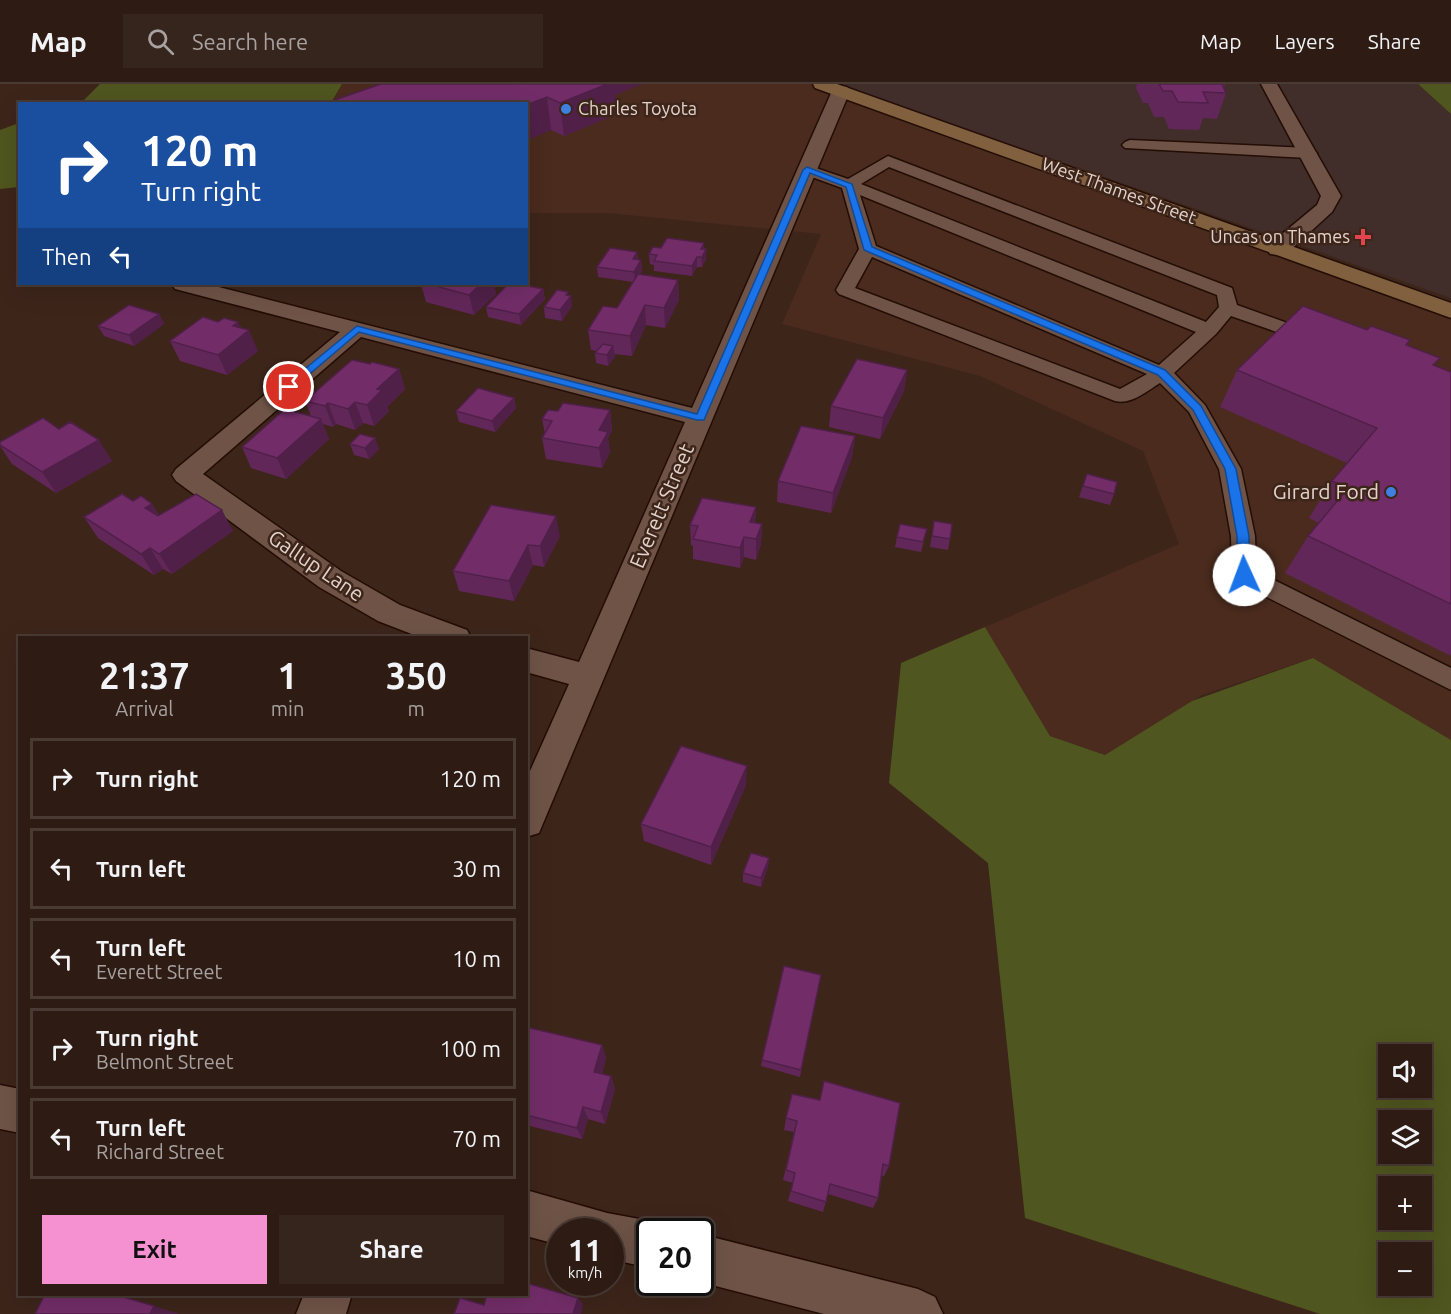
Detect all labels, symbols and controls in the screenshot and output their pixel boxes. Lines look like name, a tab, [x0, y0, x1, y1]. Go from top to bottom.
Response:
search box	[123, 14, 543, 68]
icon: search	[144, 25, 177, 58]
text: Map	[30, 26, 87, 57]
text: Search here	[192, 29, 308, 54]
text: Map	[1200, 29, 1241, 53]
text: Layers	[1274, 29, 1335, 53]
text: Share	[1368, 29, 1421, 53]
place label: Charles Toyota	[578, 98, 697, 118]
marker: Charles Toyota	[559, 102, 573, 116]
icon: right	[42, 126, 120, 204]
text: 120 m	[141, 127, 258, 174]
street label: West Thames Street	[1040, 153, 1199, 227]
text: Turn right	[141, 176, 261, 206]
place label: Uncas on Thames	[1210, 226, 1350, 246]
marker: Uncas on Thames	[1354, 228, 1372, 246]
icon: left	[104, 240, 137, 273]
text: Then	[42, 244, 92, 269]
pin	[263, 361, 314, 412]
icon: arrive	[272, 370, 305, 403]
street label: Everett Street	[624, 440, 698, 571]
place label: Girard Ford	[1273, 479, 1379, 503]
marker: Girard Ford	[1384, 485, 1398, 499]
street label: Gallup Lane	[264, 524, 369, 606]
position arrow	[1212, 543, 1276, 607]
text: 21:37	[99, 655, 189, 696]
text: 1	[277, 655, 298, 696]
text: 350	[386, 655, 447, 696]
text: Arrival	[115, 697, 174, 720]
text: min	[271, 697, 304, 720]
text: m	[408, 697, 425, 720]
icon: right	[45, 762, 78, 795]
text: Turn right	[96, 766, 198, 791]
text: 120 m	[440, 766, 501, 791]
icon: left	[45, 852, 78, 885]
text: Turn left	[96, 856, 186, 881]
text: 30 m	[452, 856, 501, 881]
text: Turn left	[96, 935, 186, 960]
icon: left	[45, 942, 78, 975]
text: 10 m	[452, 946, 501, 971]
text: Everett Street	[96, 960, 222, 983]
text: Turn right	[96, 1025, 198, 1050]
icon: right	[45, 1032, 78, 1065]
text: 100 m	[440, 1036, 501, 1061]
map controls	[1378, 1044, 1432, 1296]
button: sound	[1378, 1044, 1432, 1098]
text: Belmont Street	[96, 1050, 234, 1073]
button: layers	[1378, 1110, 1432, 1164]
text: Turn left	[96, 1115, 186, 1140]
icon: left	[45, 1122, 78, 1155]
text: 70 m	[452, 1126, 501, 1151]
text: Richard Street	[96, 1140, 224, 1163]
button: +	[1378, 1176, 1432, 1230]
button: Exit	[42, 1215, 267, 1284]
button: Share	[279, 1215, 504, 1284]
speed limit sign: 20	[636, 1218, 714, 1296]
text: 11	[568, 1233, 602, 1267]
button: −	[1378, 1242, 1432, 1296]
text: km/h	[568, 1264, 602, 1281]

